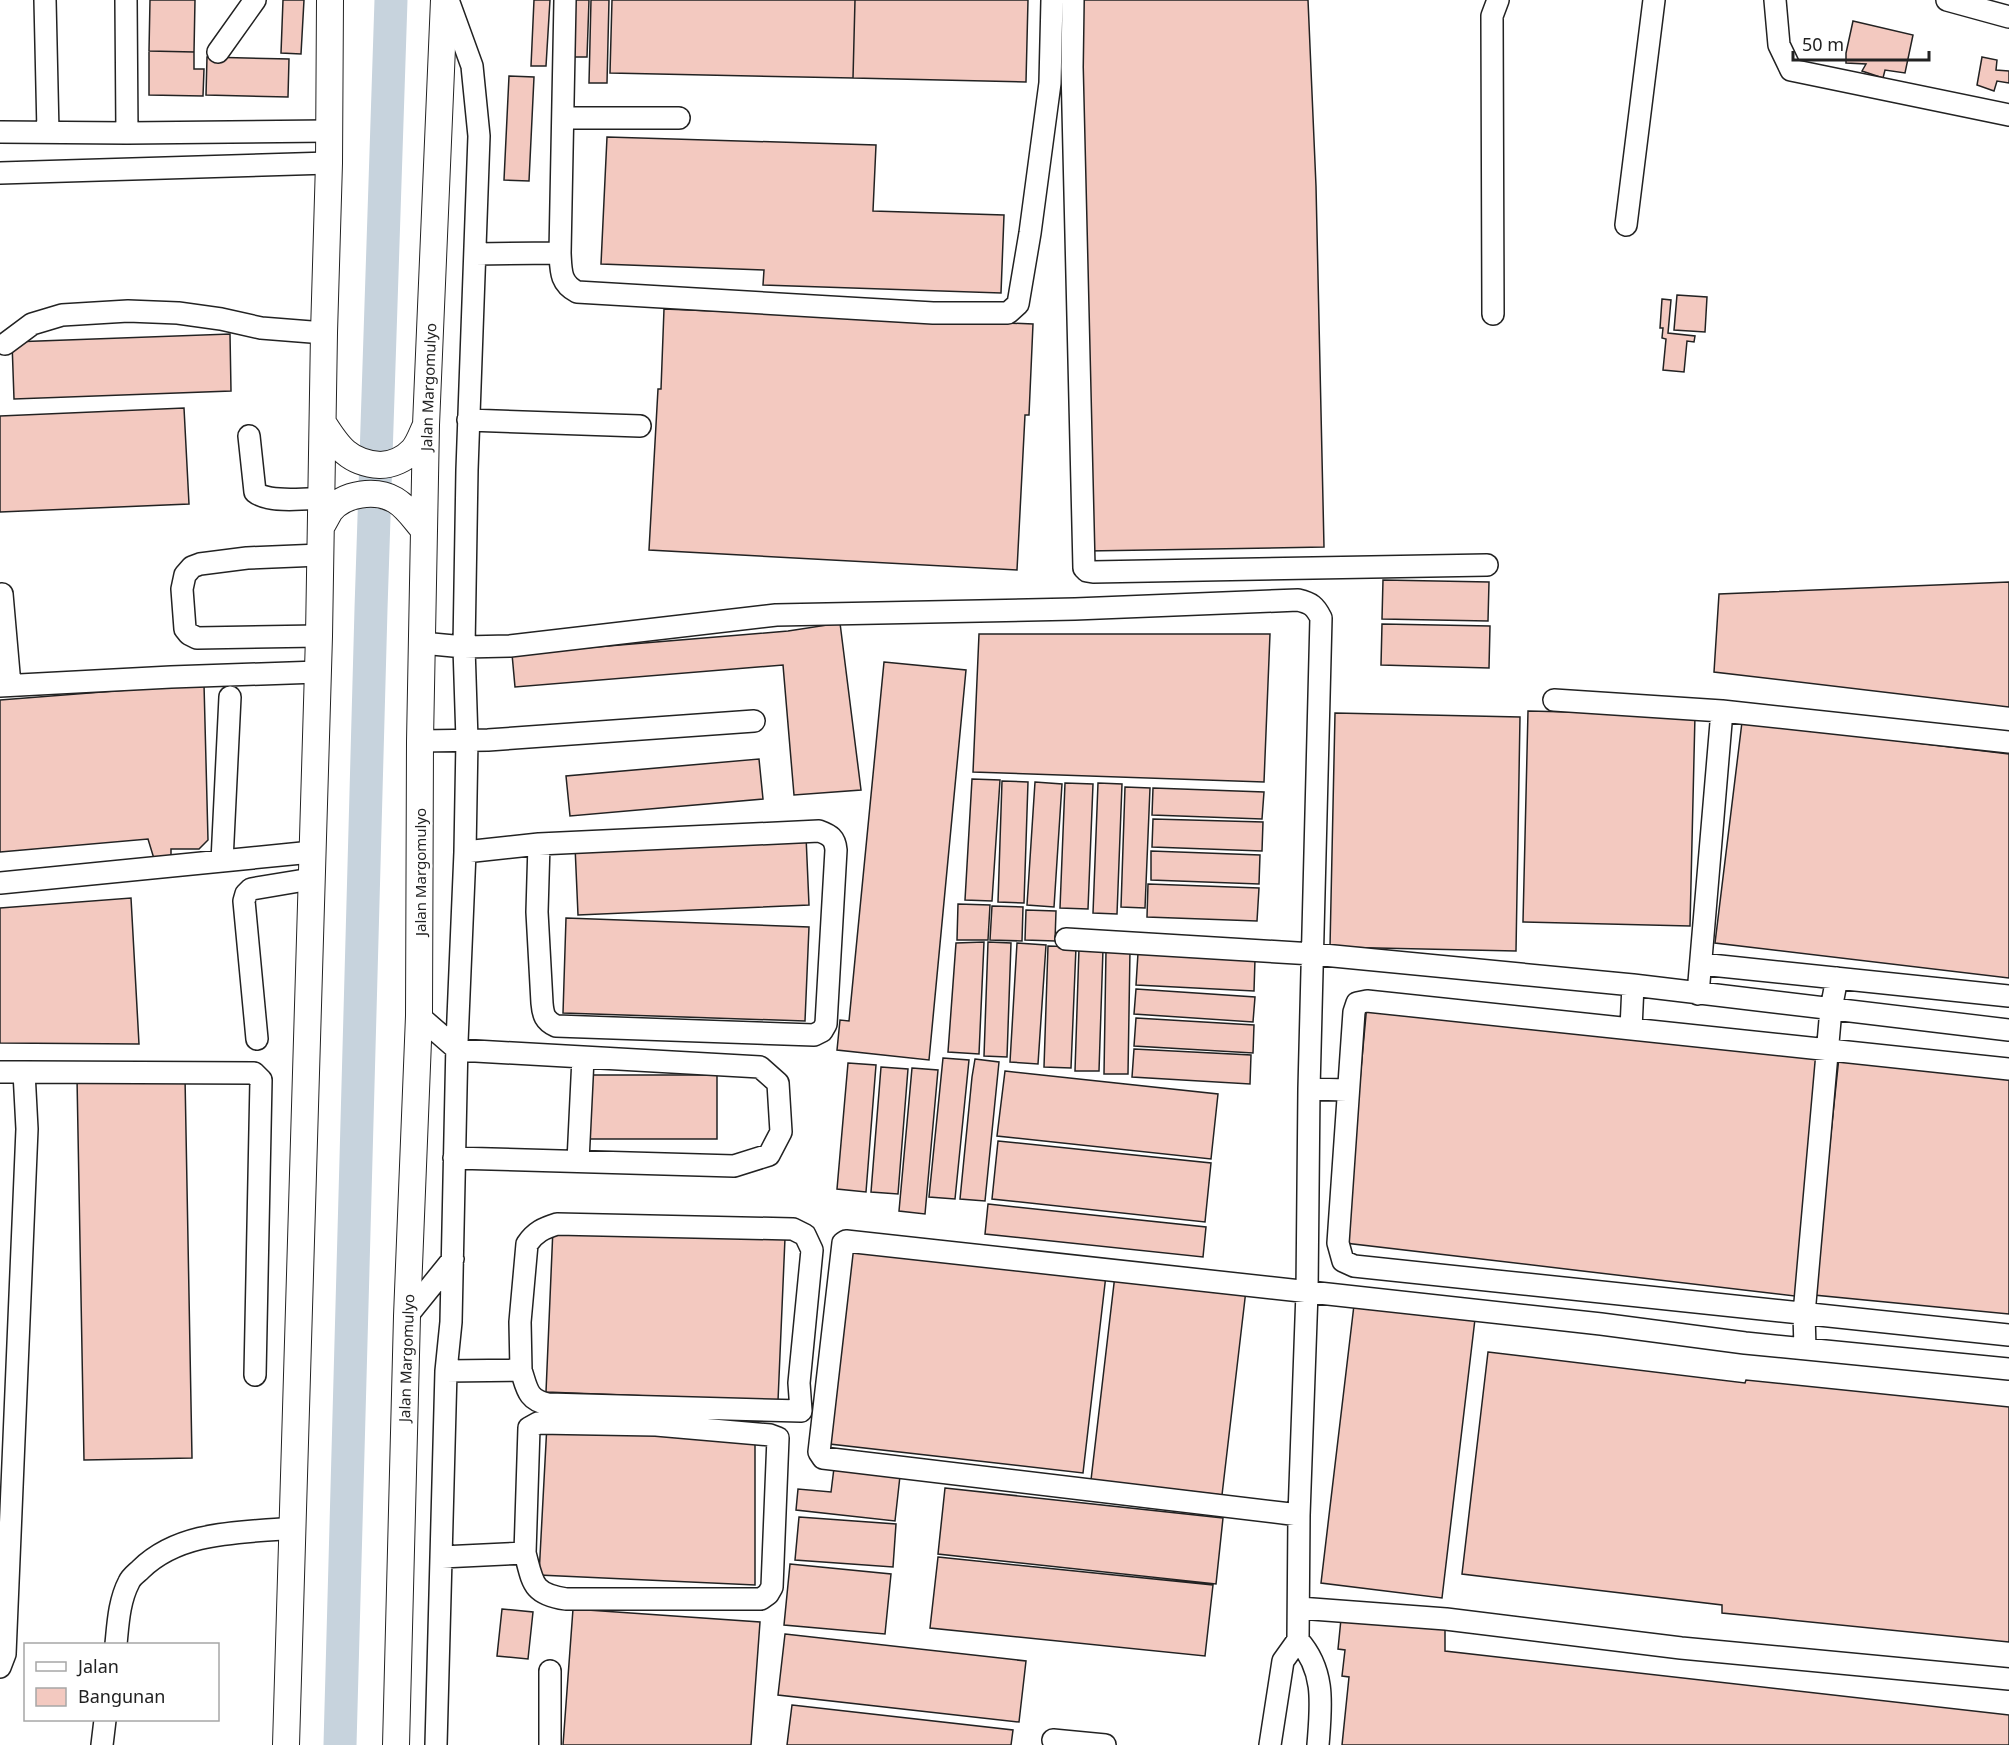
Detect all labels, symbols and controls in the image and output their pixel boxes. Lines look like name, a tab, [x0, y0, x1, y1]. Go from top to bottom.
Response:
scale bar	[1793, 24, 1930, 62]
text: 50 m	[1802, 32, 1844, 56]
street label: Jalan Margomulyo	[416, 323, 440, 453]
street label: Jalan Margomulyo	[410, 808, 430, 938]
street label: Jalan Margomulyo	[394, 1294, 418, 1424]
legend	[24, 1643, 219, 1721]
text: Jalan	[76, 1654, 119, 1678]
text: Bangunan	[78, 1684, 165, 1708]

